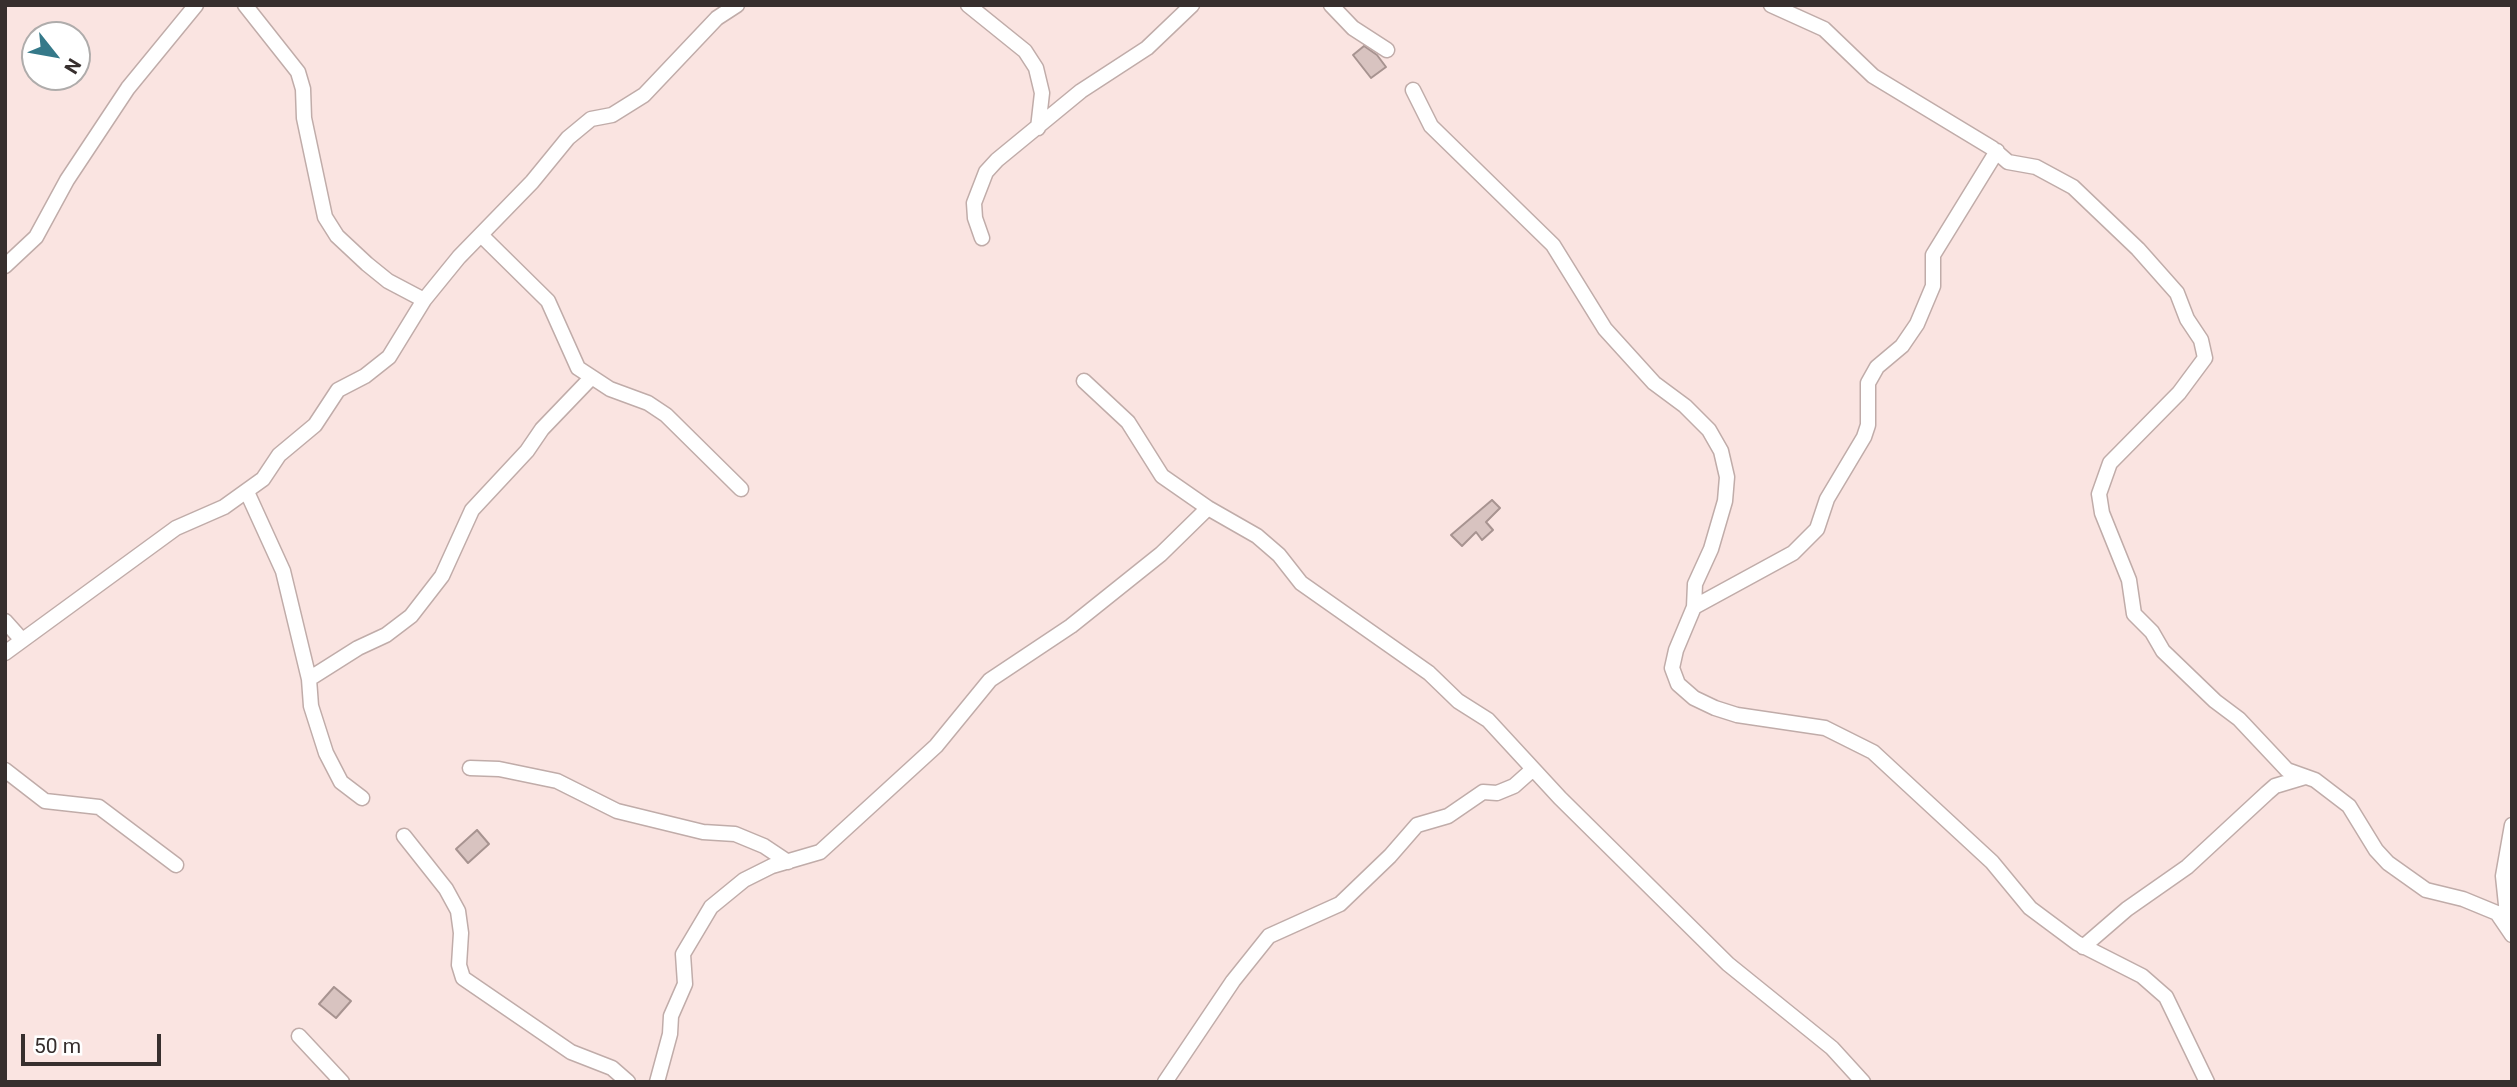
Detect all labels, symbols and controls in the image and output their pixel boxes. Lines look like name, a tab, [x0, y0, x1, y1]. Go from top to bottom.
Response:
north arrow	[21, 21, 91, 91]
text: N	[59, 54, 86, 78]
scale bar	[24, 1020, 164, 1064]
text: 50 m	[34, 1034, 81, 1058]

